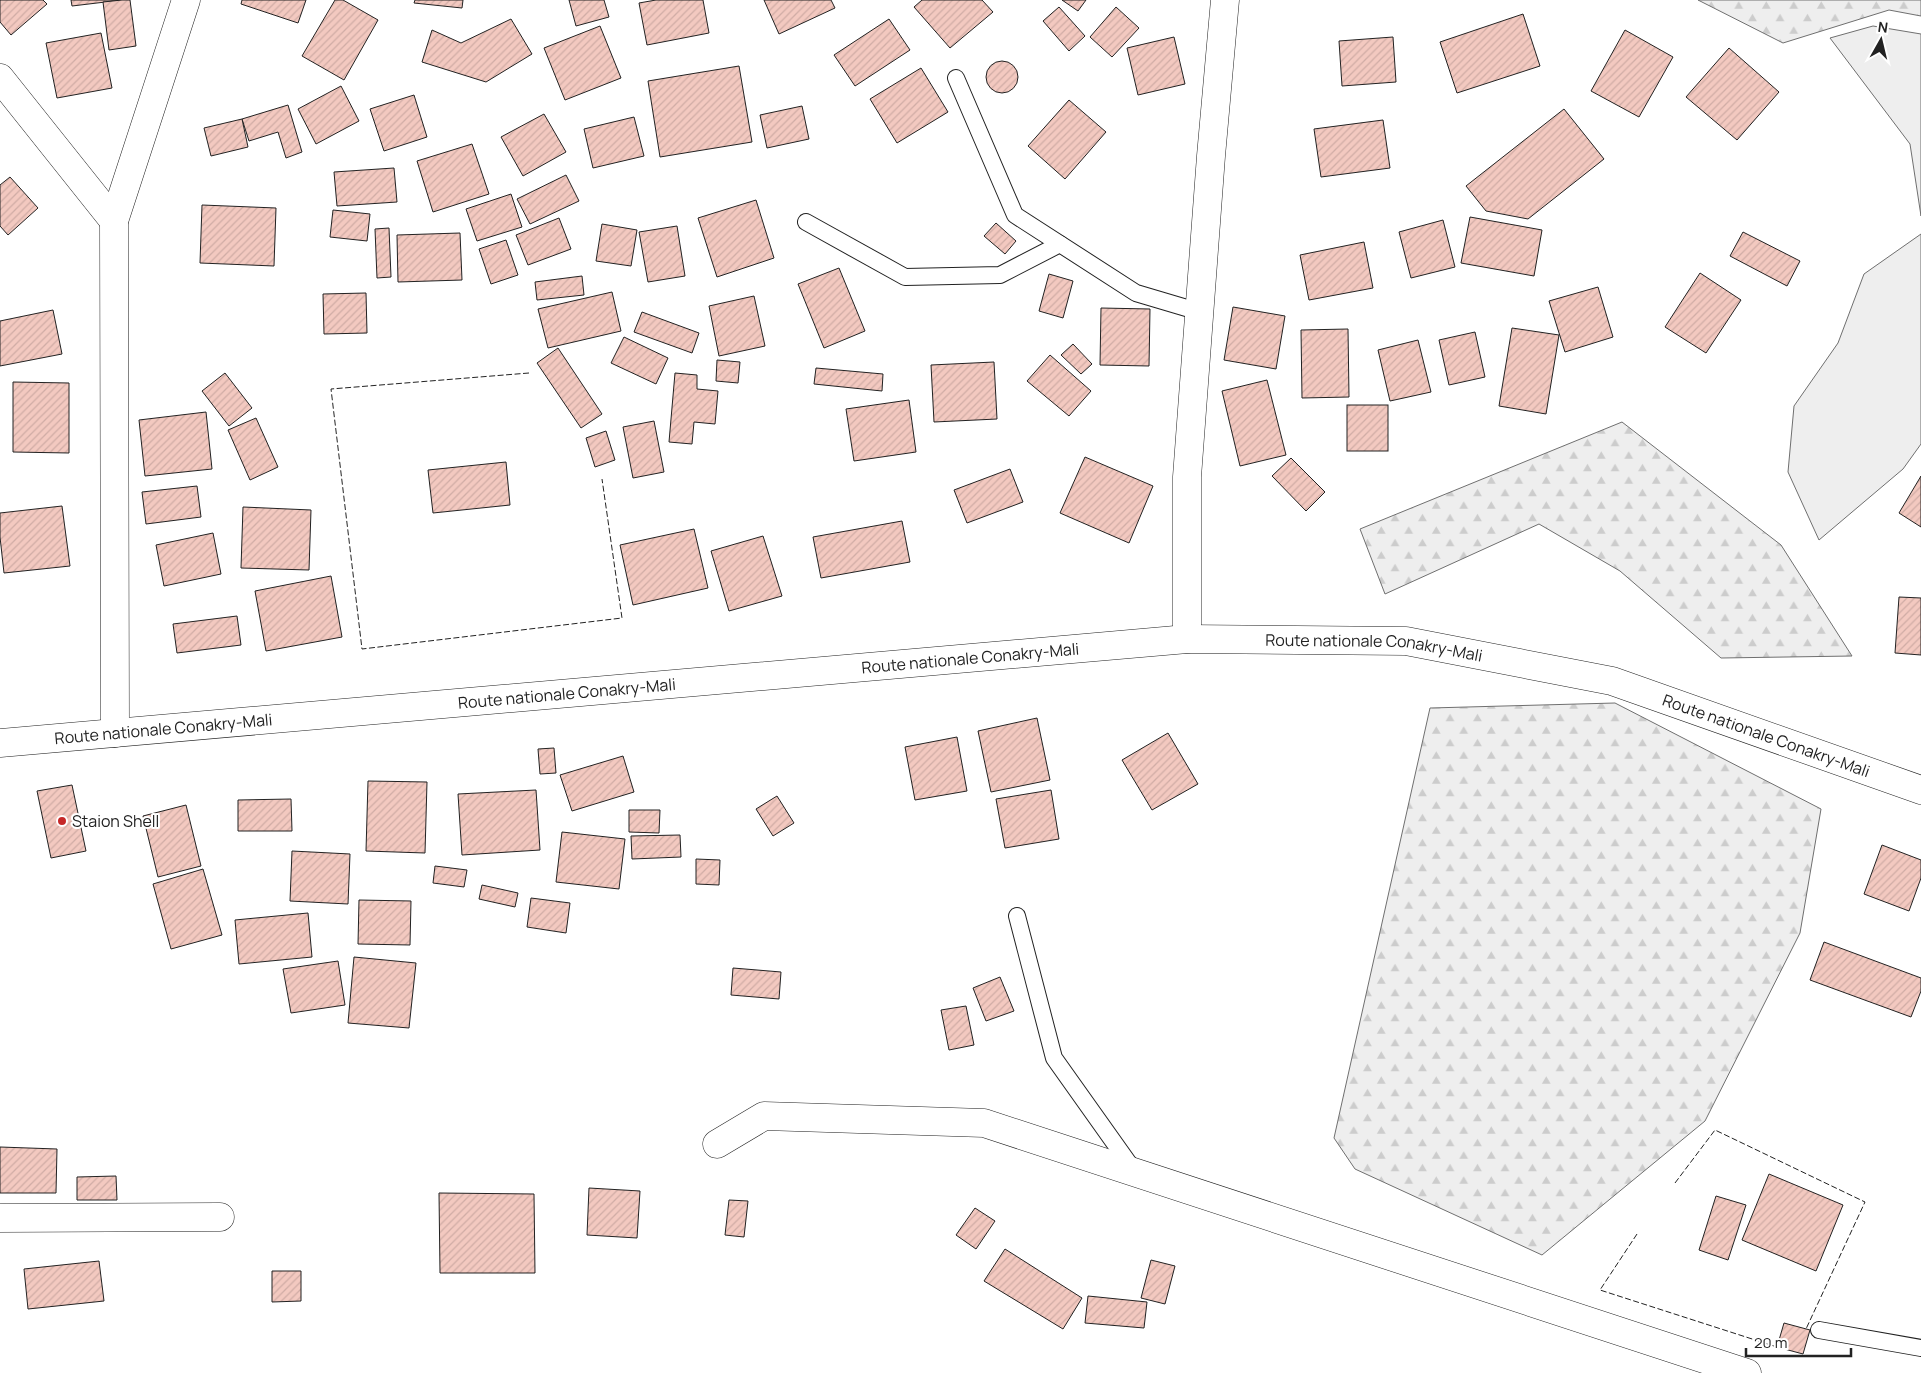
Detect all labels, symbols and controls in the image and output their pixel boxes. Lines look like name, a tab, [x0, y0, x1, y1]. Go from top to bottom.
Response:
north arrow	[1856, 15, 1906, 65]
text: N	[1877, 17, 1889, 37]
street label: Route nationale Conakry-Mali	[1265, 629, 1484, 667]
street label: Route nationale Conakry-Mali	[861, 637, 1080, 678]
street label: Route nationale Conakry-Mali	[457, 673, 677, 714]
street label: Route nationale Conakry-Mali	[1660, 689, 1873, 782]
street label: Route nationale Conakry-Mali	[54, 708, 273, 749]
place label: Staion Shell	[72, 810, 159, 832]
marker: Staion Shell	[56, 815, 68, 827]
scale bar	[1746, 1326, 1851, 1358]
text: 20 m	[1754, 1332, 1787, 1353]

